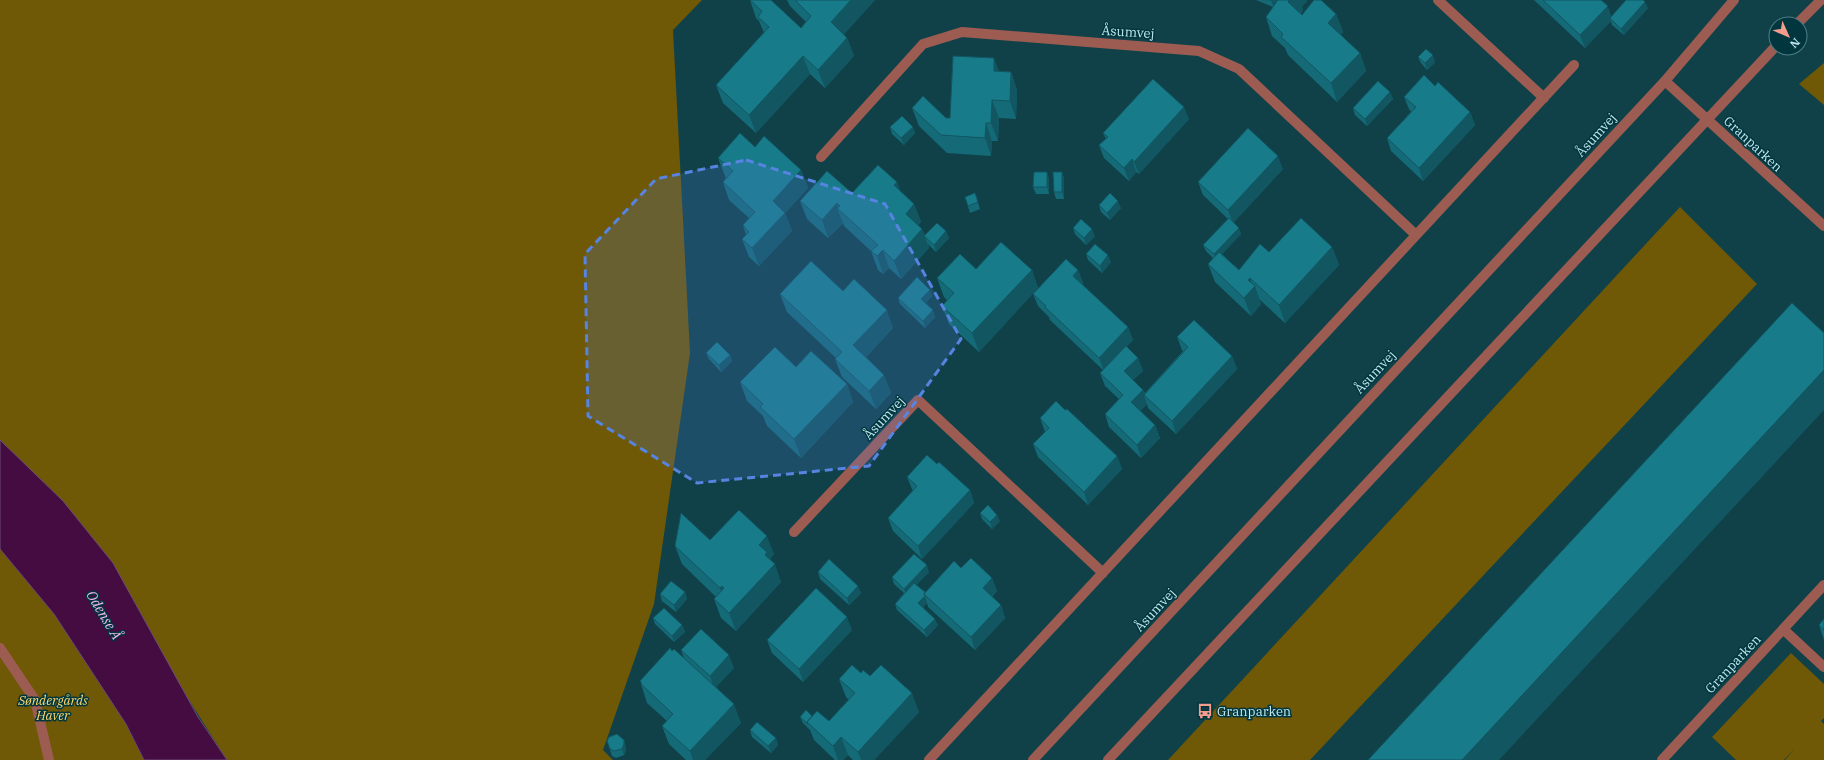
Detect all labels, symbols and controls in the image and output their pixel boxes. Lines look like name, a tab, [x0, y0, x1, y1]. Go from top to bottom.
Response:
north arrow	[1768, 16, 1808, 56]
street label: Åsumvej	[1101, 22, 1155, 42]
text: N	[1787, 35, 1803, 51]
street label: Åsumvej	[1572, 110, 1620, 160]
street label: Granparken	[1720, 112, 1786, 176]
street label: Åsumvej	[1351, 347, 1399, 397]
street label: Åsumvej	[860, 393, 908, 443]
street label: Åsumvej	[1131, 585, 1179, 635]
water label: Odense Å	[82, 586, 127, 643]
street label: Granparken	[1701, 631, 1765, 697]
park label: Søndergårds Haver	[17, 692, 88, 724]
bus stop icon: Granparken	[1196, 702, 1214, 720]
place label: Granparken	[1217, 703, 1291, 720]

